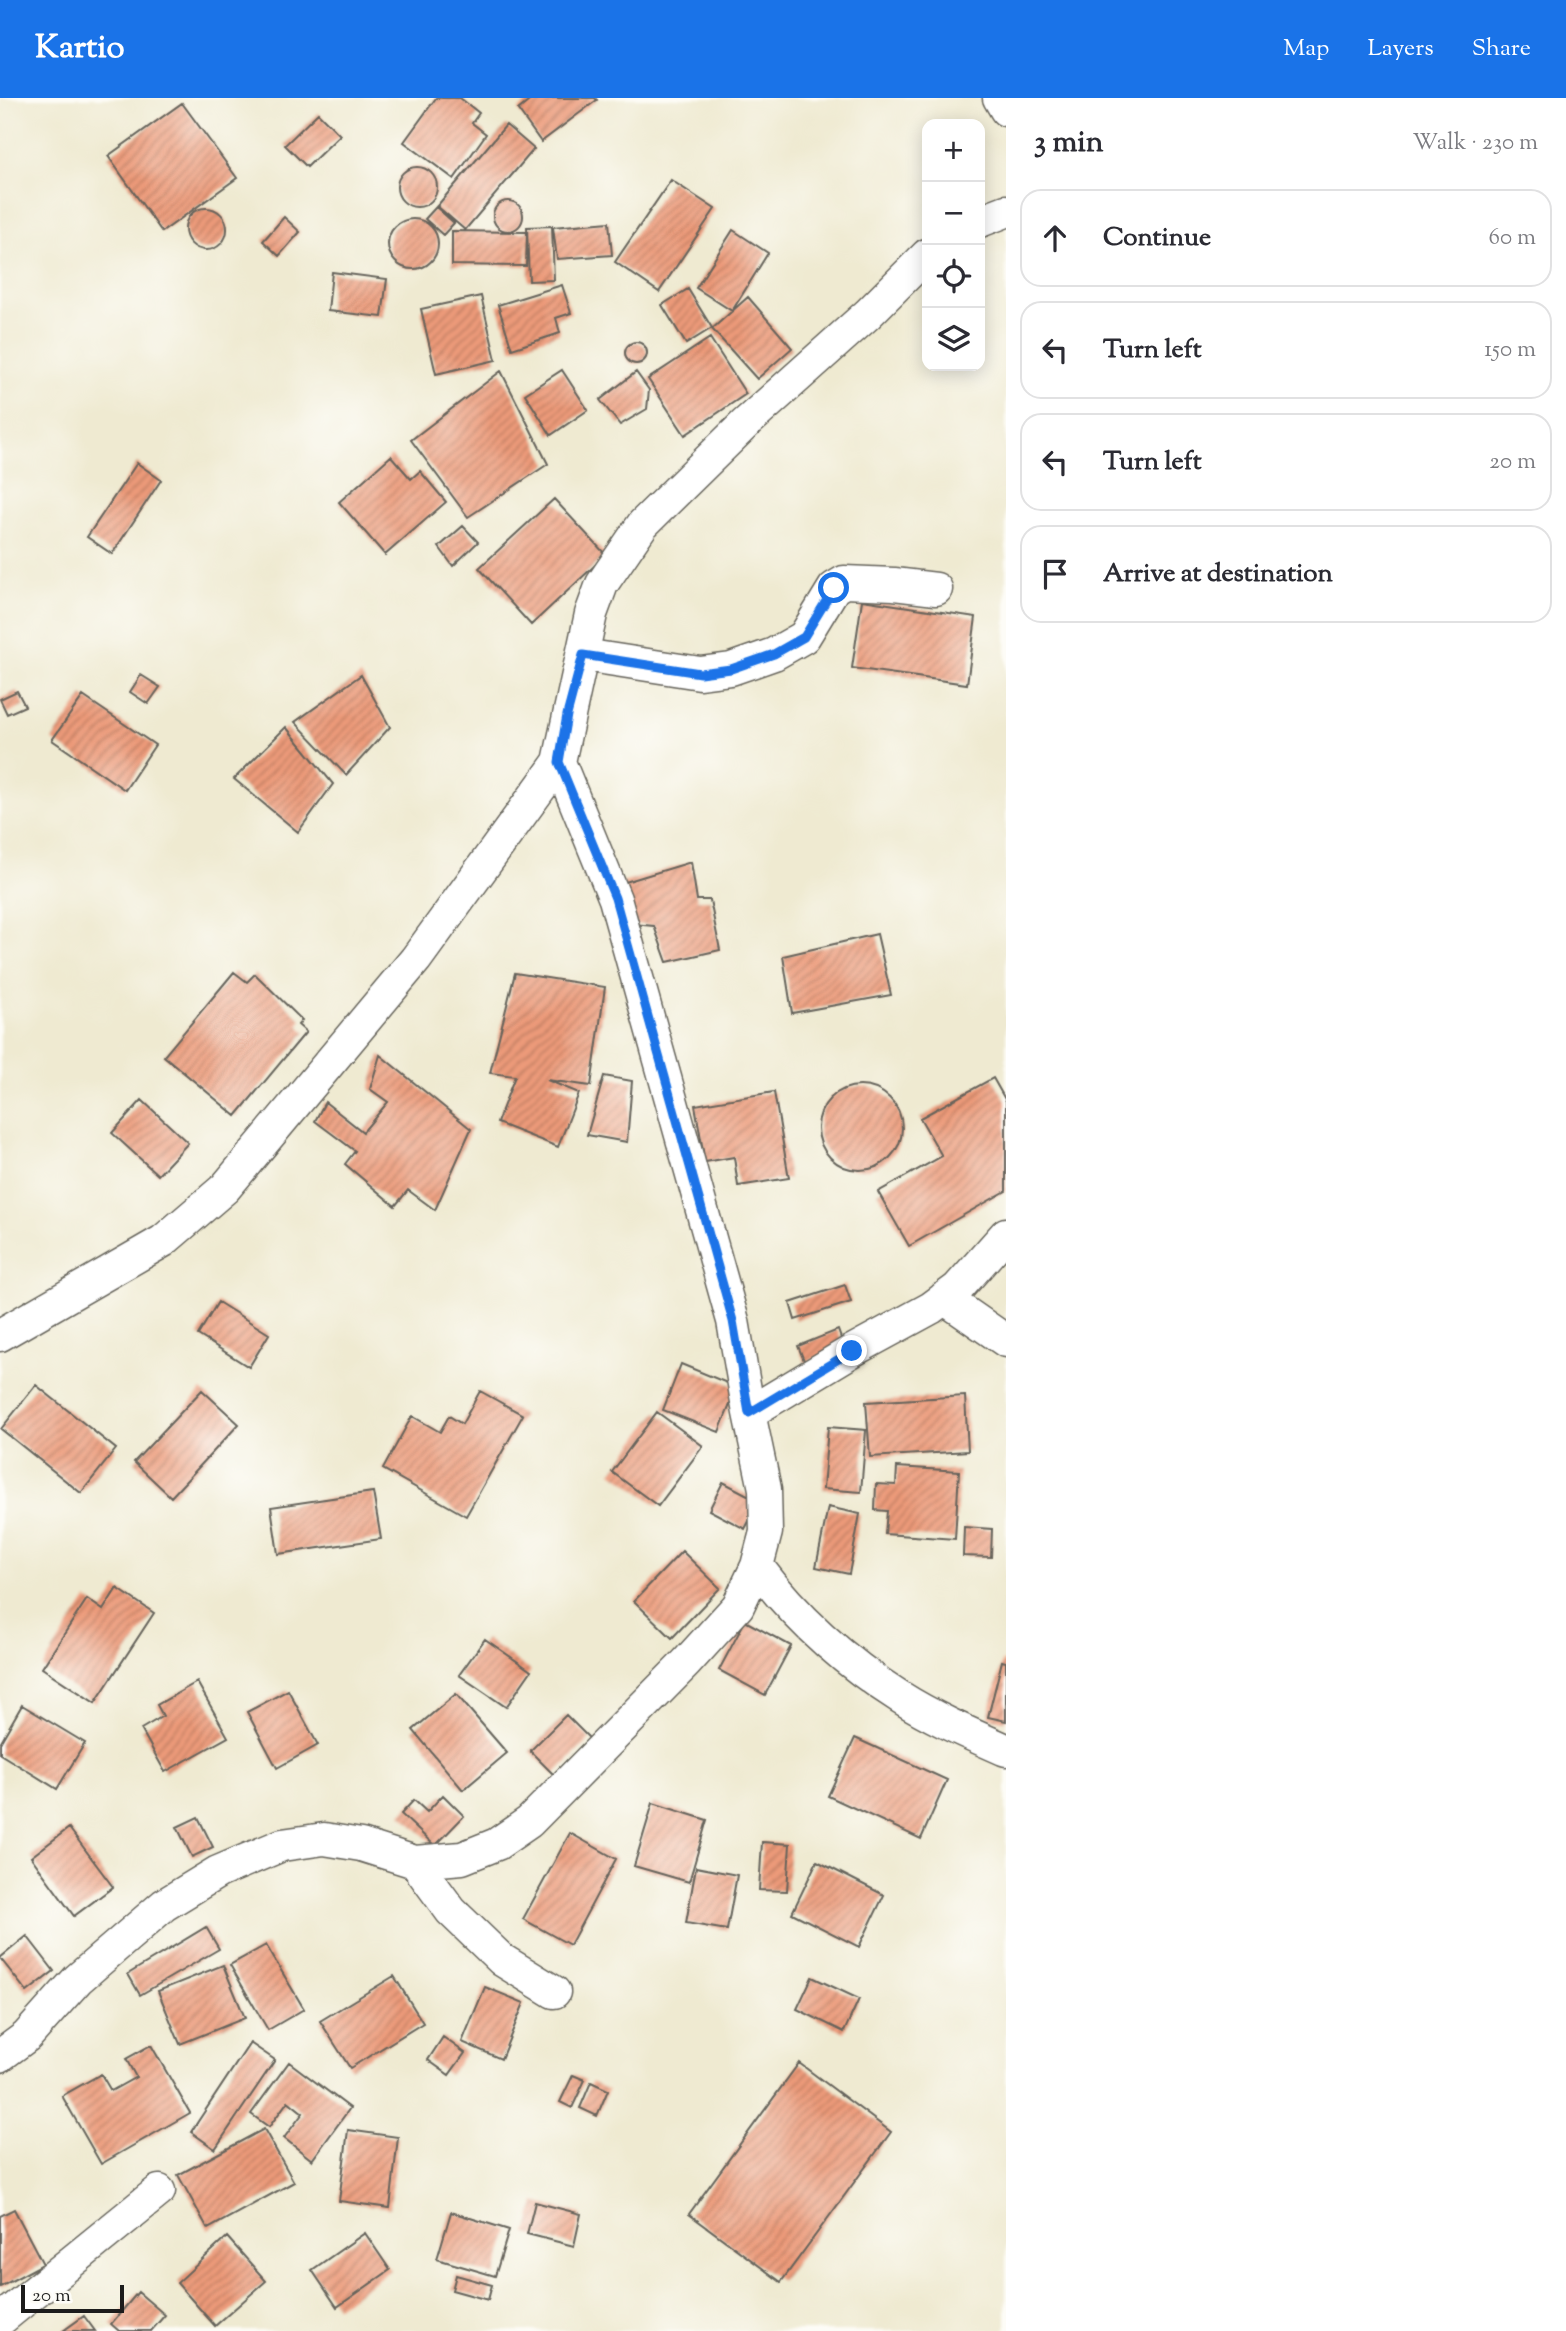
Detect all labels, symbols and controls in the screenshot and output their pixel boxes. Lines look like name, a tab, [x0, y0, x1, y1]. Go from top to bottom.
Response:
text: Kartio	[35, 25, 125, 73]
text: Map	[1283, 32, 1329, 66]
text: Layers	[1367, 32, 1434, 66]
text: Share	[1472, 32, 1531, 66]
map controls	[922, 119, 985, 371]
button: +	[922, 119, 985, 182]
text: 3 min	[1034, 122, 1104, 165]
text: Walk · 230 m	[1412, 127, 1538, 160]
button: −	[922, 182, 985, 245]
icon: ahead	[1036, 219, 1074, 257]
text: Continue	[1103, 220, 1211, 257]
text: 60 m	[1488, 222, 1536, 255]
button: locate	[922, 245, 985, 308]
button: layers	[922, 308, 985, 371]
icon: left	[1036, 331, 1074, 369]
text: Turn left	[1103, 332, 1202, 369]
text: 150 m	[1484, 334, 1536, 367]
icon: left	[1036, 443, 1074, 481]
text: Turn left	[1103, 444, 1202, 481]
text: 20 m	[1489, 446, 1536, 479]
icon: arrive	[1036, 555, 1074, 593]
text: Arrive at destination	[1103, 556, 1333, 593]
route start	[818, 572, 849, 603]
route end	[836, 1335, 867, 1366]
scale bar	[21, 2282, 124, 2314]
text: 20 m	[32, 2283, 71, 2310]

